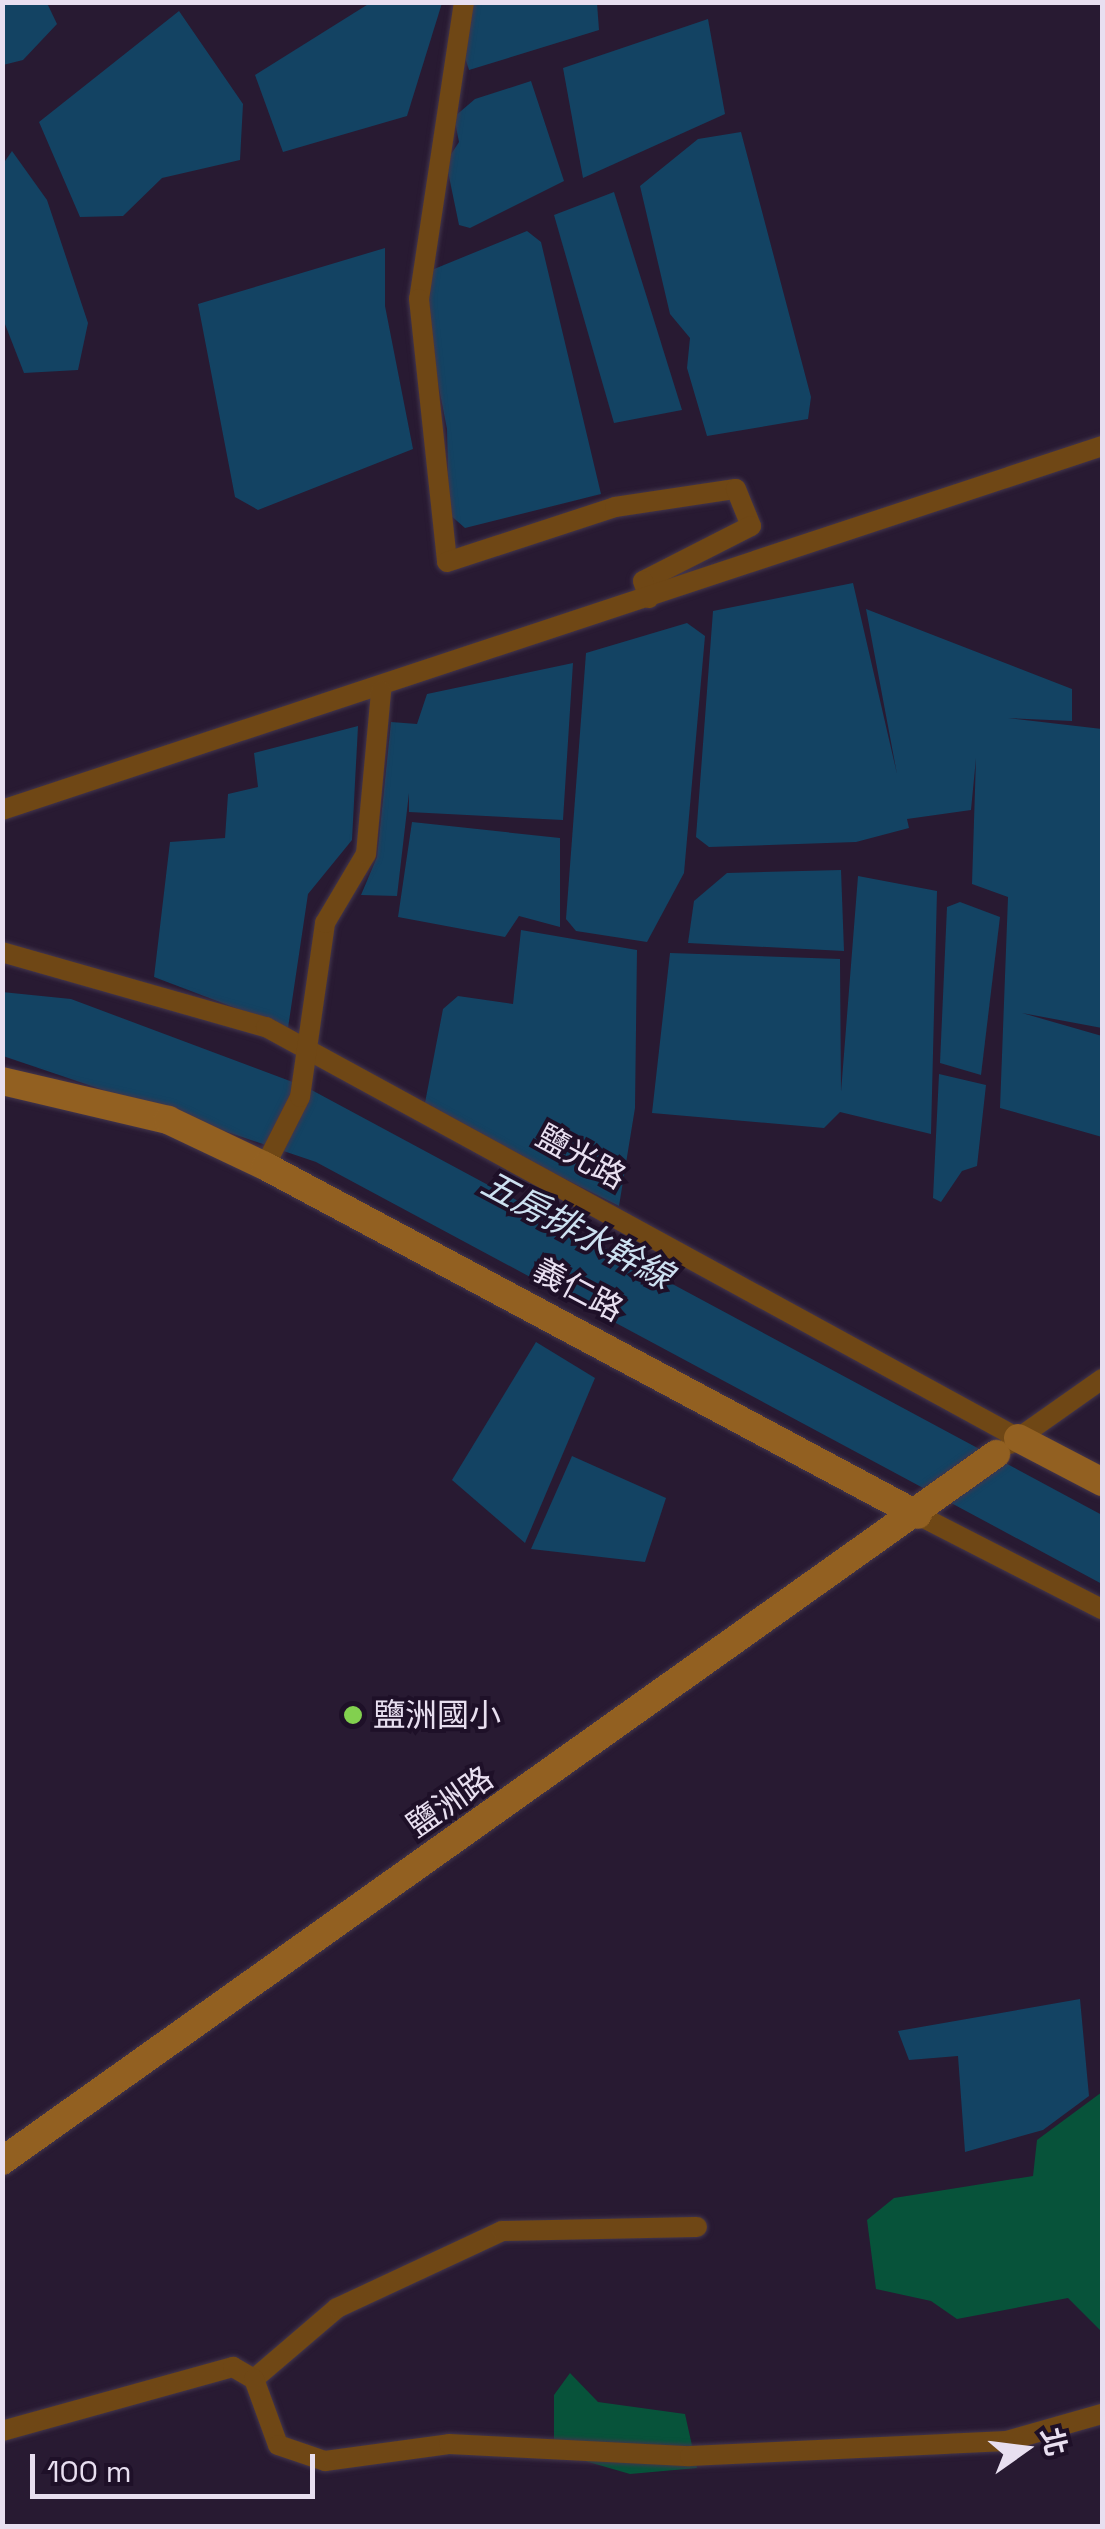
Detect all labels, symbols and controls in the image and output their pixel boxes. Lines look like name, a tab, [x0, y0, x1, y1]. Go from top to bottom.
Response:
street label: 鹽光路	[530, 1117, 632, 1197]
water label: 五房排水幹線	[474, 1162, 680, 1298]
street label: 義仁路	[527, 1251, 629, 1329]
place label: 鹽洲國小	[373, 1696, 501, 1734]
marker: 鹽洲國小	[342, 1704, 364, 1726]
street label: 鹽洲路	[400, 1759, 500, 1845]
north arrow	[975, 2399, 1075, 2499]
text: 北	[1033, 2424, 1075, 2460]
scale bar	[35, 2434, 320, 2496]
text: 100 m	[47, 2452, 132, 2491]

